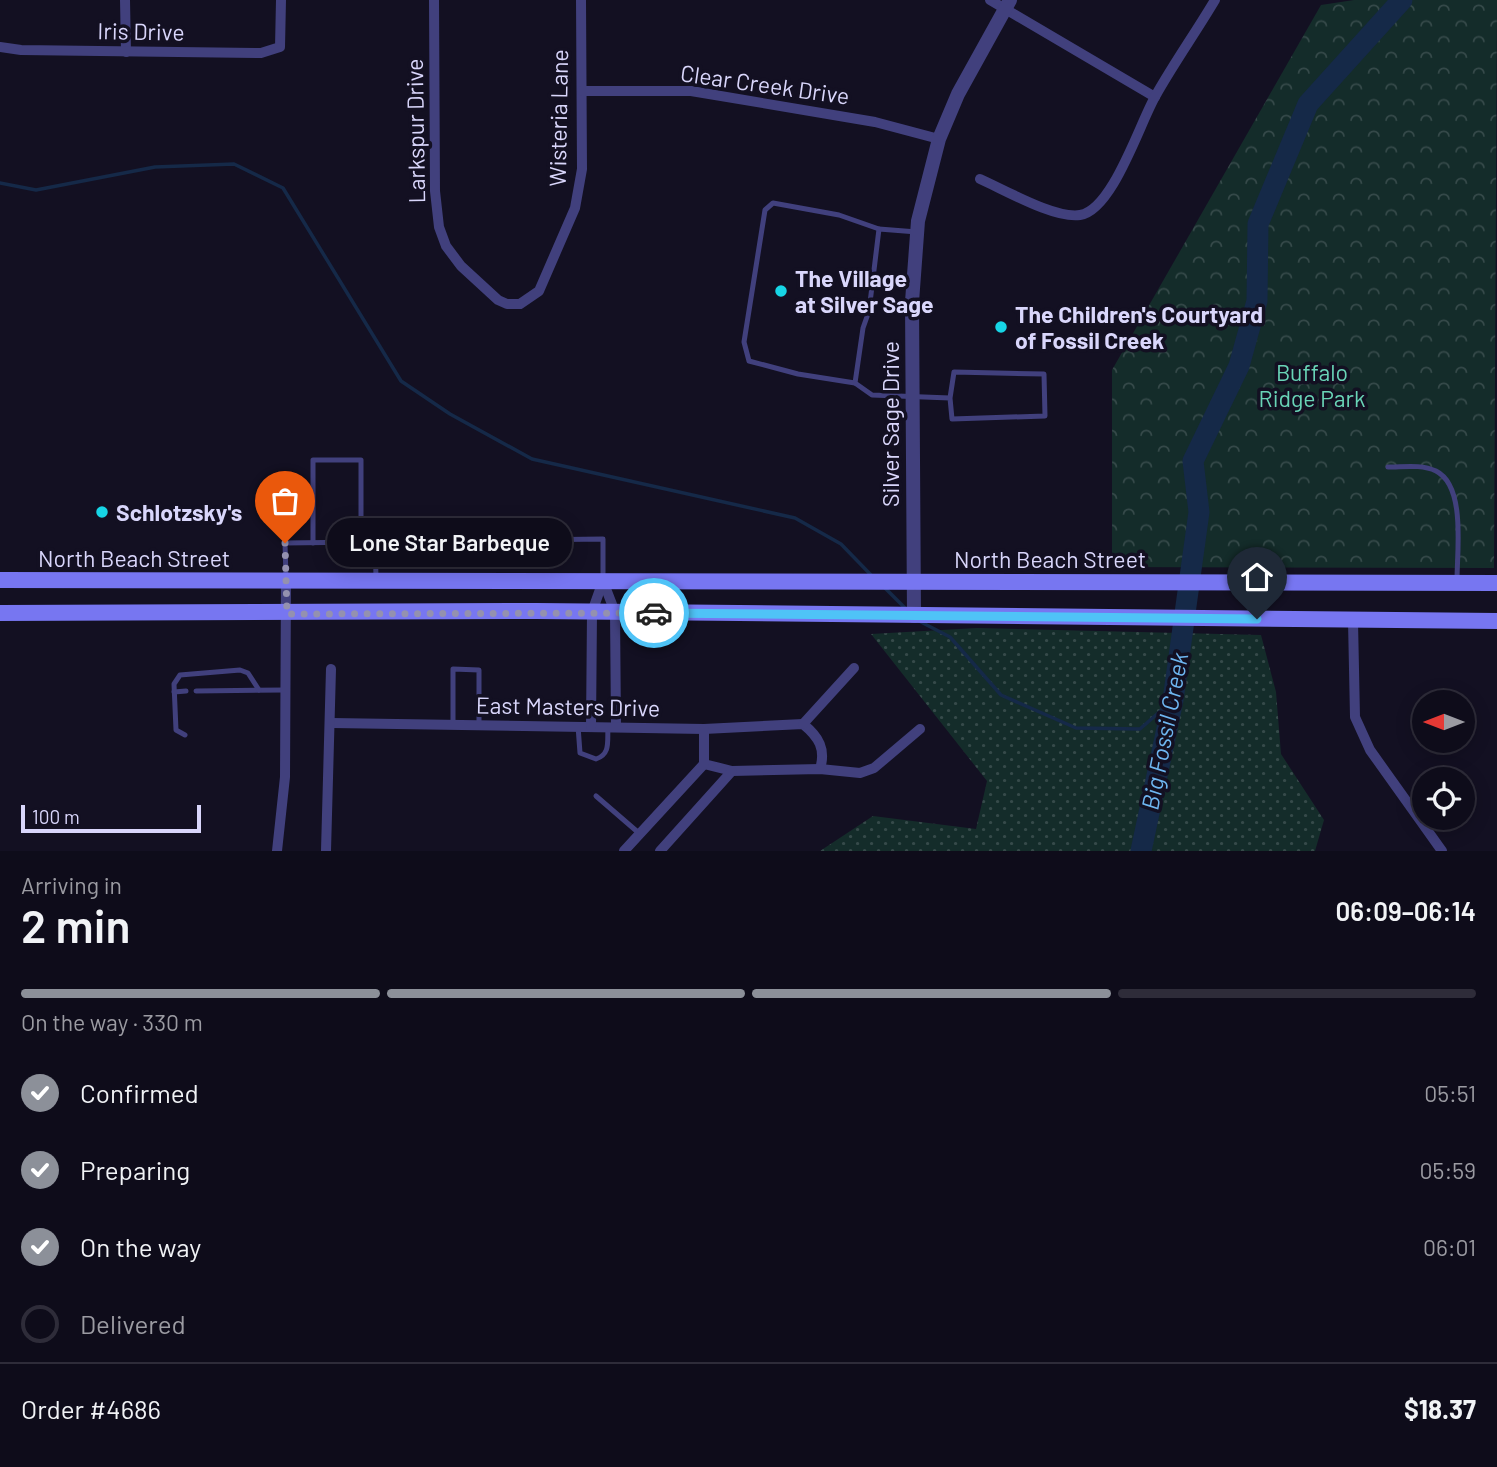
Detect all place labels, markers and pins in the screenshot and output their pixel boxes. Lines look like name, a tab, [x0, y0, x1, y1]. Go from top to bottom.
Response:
place label: The Village at Silver Sage	[795, 264, 934, 318]
marker: The Village at Silver Sage	[773, 283, 789, 299]
place label: The Children's Courtyard of Fossil Creek	[1015, 300, 1263, 354]
marker: The Children's Courtyard of Fossil Creek	[993, 319, 1009, 335]
pin	[255, 471, 315, 543]
place label: Schlotzsky's	[116, 498, 242, 526]
marker: Schlotzsky's	[94, 504, 110, 520]
callout: Lone Star Barbeque	[327, 518, 572, 568]
pin	[1227, 547, 1287, 619]

